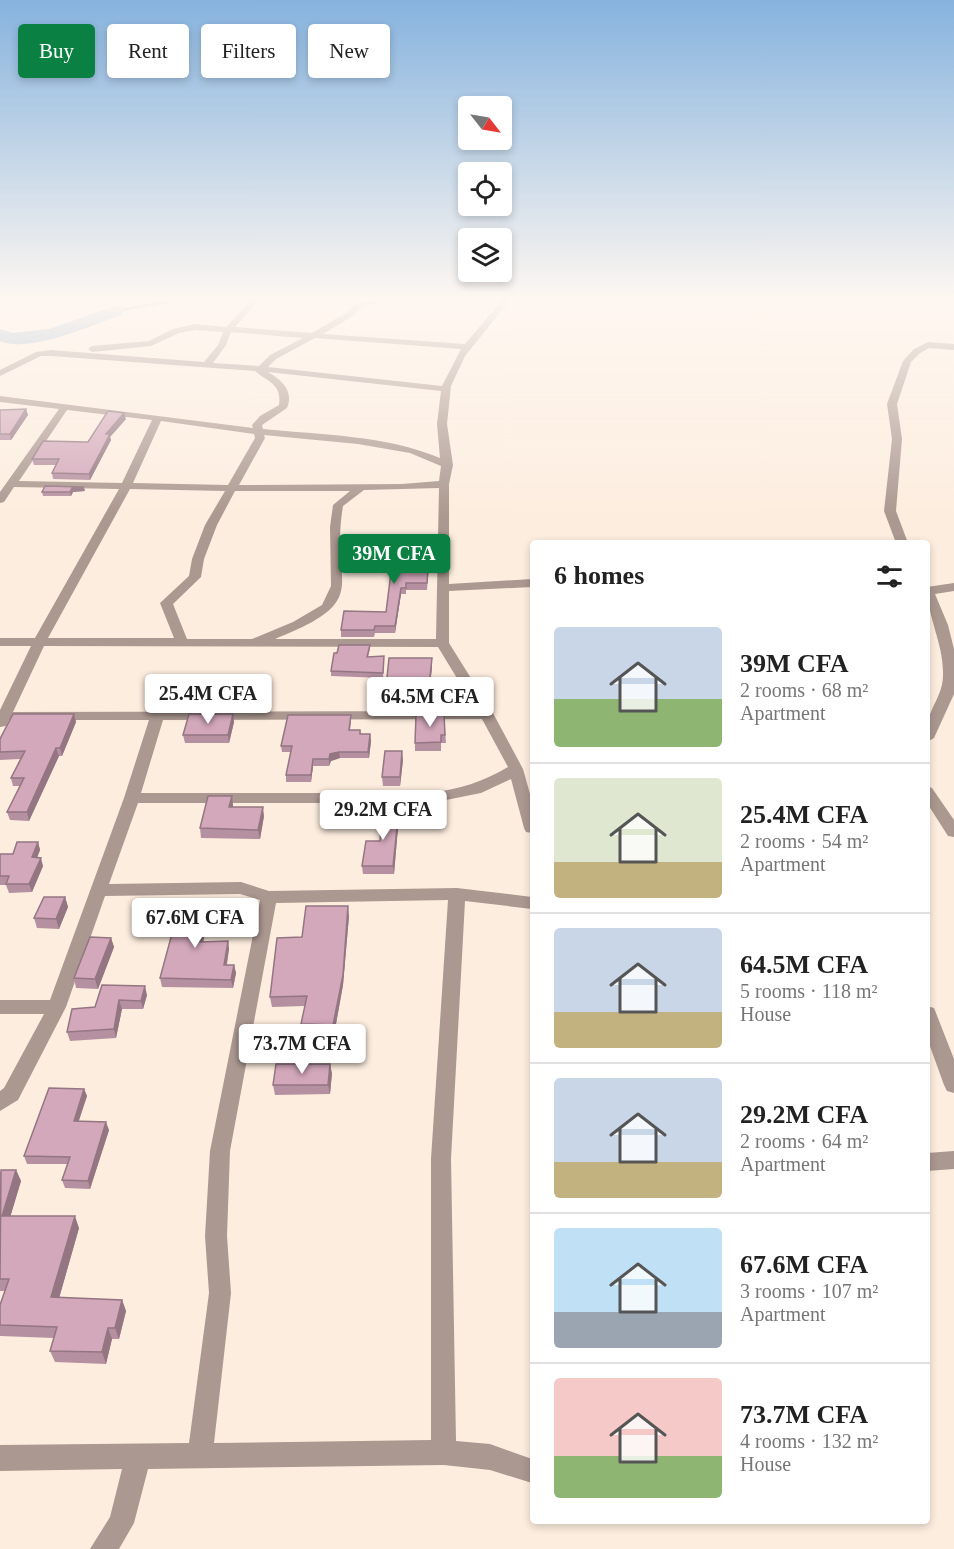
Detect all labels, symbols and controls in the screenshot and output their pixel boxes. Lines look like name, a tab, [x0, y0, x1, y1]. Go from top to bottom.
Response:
chip: Buy	[18, 24, 95, 78]
chip: Rent	[107, 24, 189, 78]
chip: Filters	[201, 24, 296, 78]
chip: New	[308, 24, 390, 78]
north arrow	[458, 96, 512, 150]
map controls	[458, 96, 512, 282]
button: locate	[458, 162, 512, 216]
button: layers	[458, 228, 512, 282]
pin: 39M CFA	[339, 534, 449, 585]
text: 39M CFA	[352, 542, 436, 564]
icon: filters	[873, 560, 906, 593]
text: 6 homes	[554, 561, 644, 590]
text: 39M CFA	[740, 649, 849, 678]
icon: home	[602, 651, 674, 723]
pin: 25.4M CFA	[139, 674, 277, 725]
pin: 64.5M CFA	[361, 677, 499, 728]
text: 2 rooms · 68 m²	[740, 679, 868, 701]
text: 25.4M CFA	[159, 682, 257, 704]
text: 64.5M CFA	[381, 685, 479, 707]
text: Apartment	[740, 702, 826, 724]
pin: 29.2M CFA	[314, 790, 452, 841]
text: 29.2M CFA	[334, 798, 432, 820]
text: 25.4M CFA	[740, 800, 868, 829]
icon: home	[602, 802, 674, 874]
text: 2 rooms · 54 m²	[740, 830, 868, 852]
text: Apartment	[740, 853, 826, 875]
pin: 67.6M CFA	[126, 898, 264, 949]
text: 67.6M CFA	[146, 906, 244, 928]
text: 64.5M CFA	[740, 950, 868, 979]
icon: home	[602, 952, 674, 1024]
text: 5 rooms · 118 m²	[740, 980, 877, 1002]
text: House	[740, 1003, 791, 1025]
pin: 73.7M CFA	[233, 1024, 371, 1075]
text: 73.7M CFA	[253, 1032, 351, 1054]
text: 29.2M CFA	[740, 1100, 868, 1129]
icon: home	[602, 1102, 674, 1174]
text: 2 rooms · 64 m²	[740, 1130, 868, 1152]
text: Apartment	[740, 1153, 826, 1175]
text: 67.6M CFA	[740, 1250, 868, 1279]
icon: home	[602, 1252, 674, 1324]
text: 3 rooms · 107 m²	[740, 1280, 878, 1302]
text: Apartment	[740, 1303, 826, 1325]
text: 73.7M CFA	[740, 1400, 868, 1429]
icon: home	[602, 1402, 674, 1474]
text: 4 rooms · 132 m²	[740, 1430, 878, 1452]
text: House	[740, 1453, 791, 1475]

